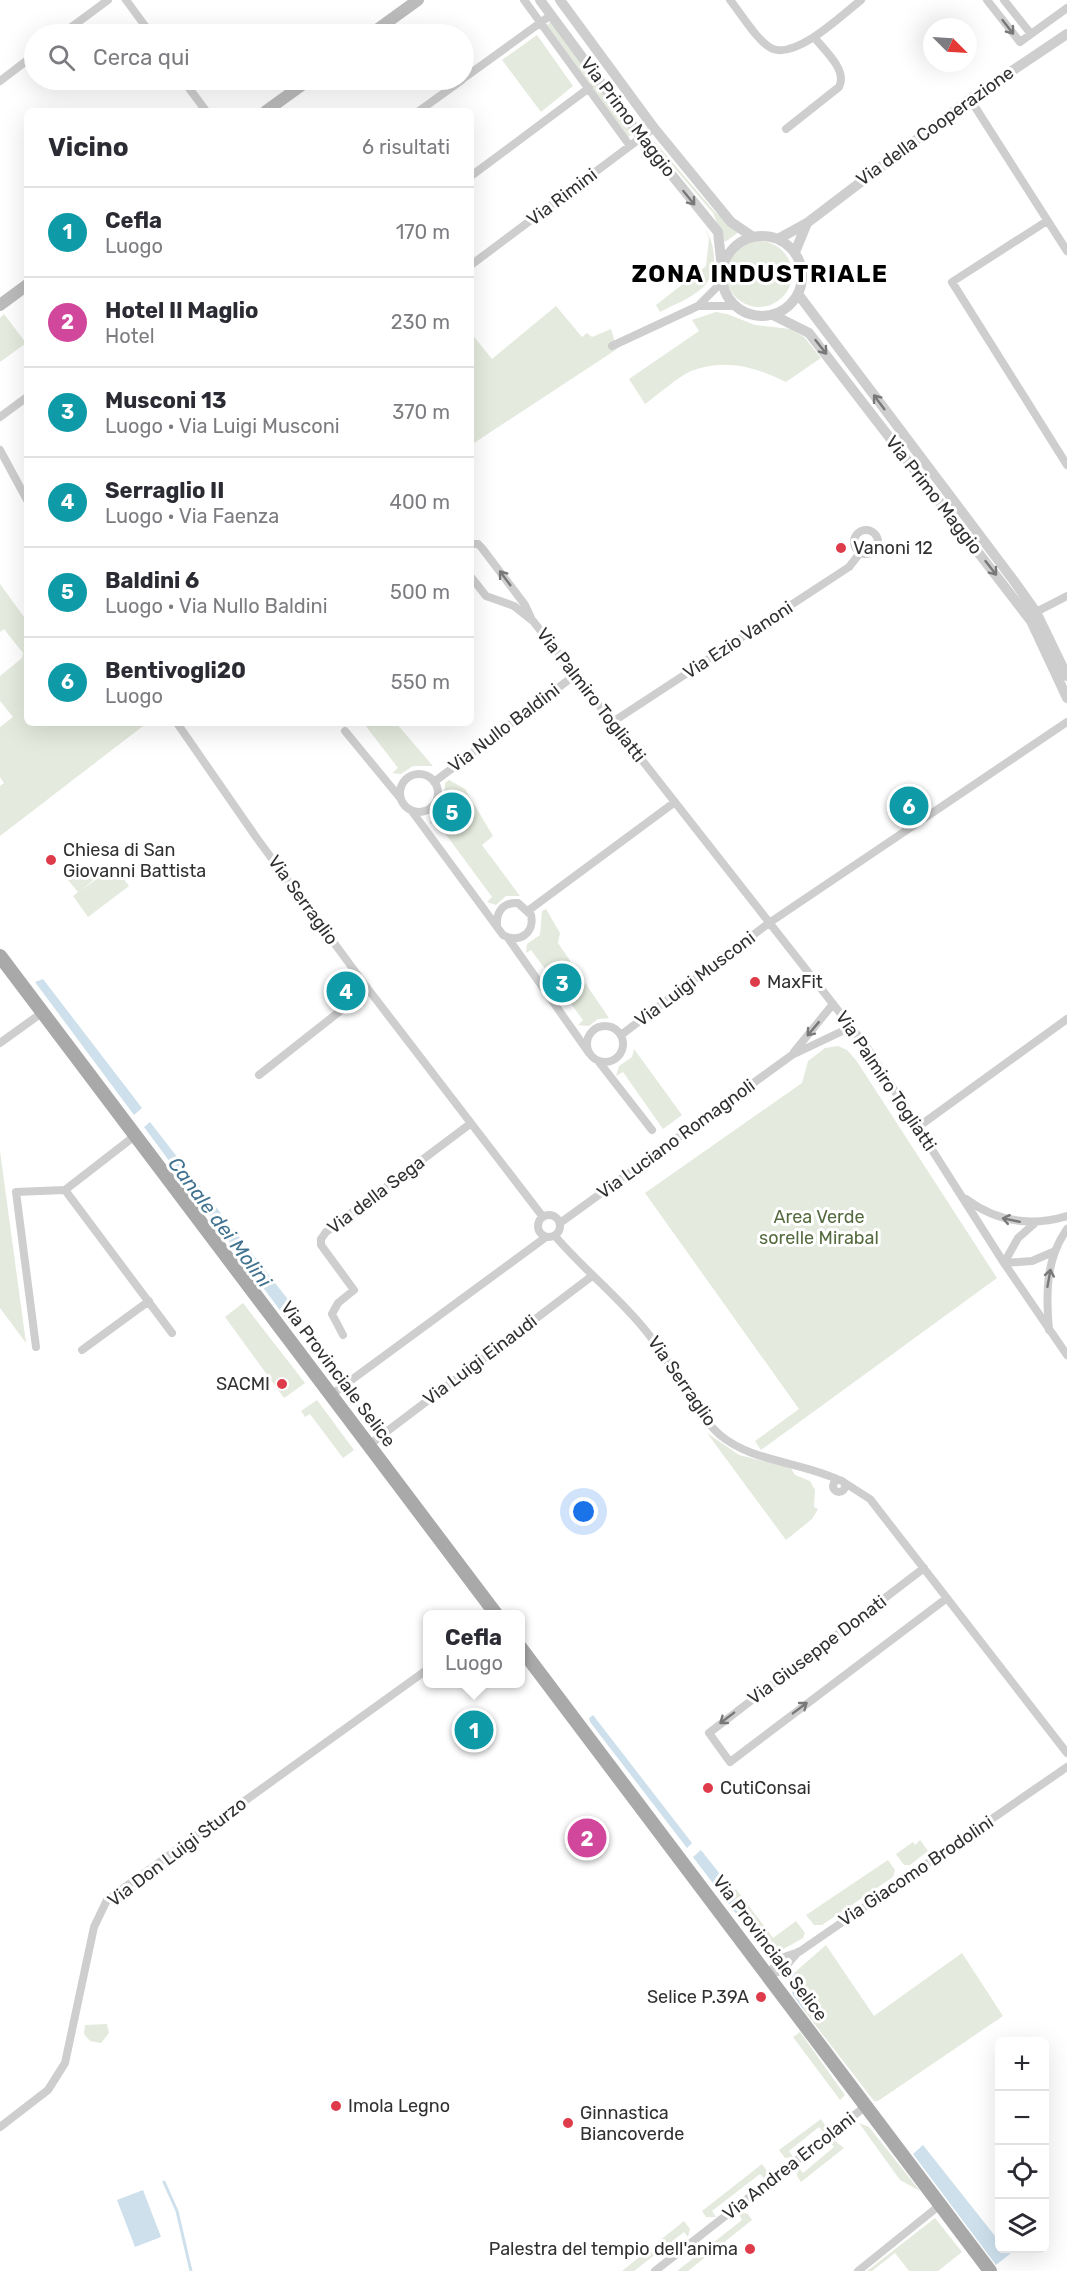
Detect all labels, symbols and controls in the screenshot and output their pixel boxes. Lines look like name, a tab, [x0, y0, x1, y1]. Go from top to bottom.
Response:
north arrow	[923, 18, 977, 72]
one-way arrow	[1001, 19, 1014, 35]
search box	[24, 24, 474, 90]
icon: search	[45, 41, 78, 74]
text: Cerca qui	[93, 44, 189, 71]
street label: Via Primo Maggio	[576, 53, 680, 181]
street label: Via della Cooperazione	[852, 61, 1018, 191]
text: Vicino	[48, 132, 129, 163]
text: 6 risultati	[362, 135, 450, 159]
street label: Via Rimini	[523, 163, 601, 231]
one-way arrow	[683, 189, 696, 205]
text: Cefla	[105, 207, 162, 234]
text: 1	[63, 220, 72, 244]
text: 170 m	[396, 220, 450, 244]
text: Luogo	[105, 234, 163, 258]
district label: ZONA INDUSTRIALE	[631, 260, 889, 288]
text: Hotel Il Maglio	[105, 297, 258, 324]
text: 2	[61, 310, 74, 334]
text: 230 m	[391, 310, 450, 334]
text: Hotel	[105, 324, 155, 348]
one-way arrow	[814, 339, 827, 355]
text: Musconi 13	[105, 387, 226, 414]
one-way arrow	[873, 395, 886, 411]
text: 3	[61, 400, 74, 424]
text: 370 m	[392, 400, 450, 424]
text: Luogo · Via Luigi Musconi	[105, 414, 340, 438]
street label: Via Primo Maggio	[881, 431, 987, 559]
text: Serraglio II	[105, 477, 224, 504]
text: 4	[61, 490, 74, 514]
text: 400 m	[390, 490, 450, 514]
text: Luogo · Via Faenza	[105, 504, 279, 528]
place label: Vanoni 12	[853, 537, 933, 559]
marker: Vanoni 12	[834, 541, 848, 555]
one-way arrow	[984, 560, 997, 576]
text: Baldini 6	[105, 567, 199, 594]
one-way arrow	[499, 571, 512, 587]
text: 5	[61, 580, 74, 604]
text: 500 m	[390, 580, 450, 604]
text: Luogo · Via Nullo Baldini	[105, 594, 328, 618]
street label: Via Ezio Vanoni	[679, 596, 797, 684]
street label: Via Palmiro Togliatti	[532, 624, 650, 766]
text: Bentivogli20	[105, 657, 246, 684]
text: 6	[61, 670, 74, 694]
text: 550 m	[391, 670, 450, 694]
street label: Via Nullo Baldini	[444, 679, 564, 777]
text: Luogo	[105, 684, 163, 708]
pin: 6	[890, 784, 928, 828]
pin: 5	[432, 790, 472, 834]
place label: Chiesa di San Giovanni Battista	[63, 839, 206, 882]
street label: Via Serraglio	[263, 851, 343, 949]
marker: Chiesa di San Giovanni Battista	[44, 853, 58, 867]
street label: Via Luigi Musconi	[631, 927, 759, 1031]
pin: 3	[542, 960, 582, 1006]
pin: 4	[326, 968, 366, 1014]
place label: MaxFit	[767, 971, 823, 993]
marker: MaxFit	[748, 975, 762, 989]
street label: Via Palmiro Togliatti	[831, 1007, 941, 1155]
one-way arrow	[806, 1021, 819, 1037]
street label: Via Luciano Romagnoli	[593, 1074, 759, 1204]
street label: Via della Sega	[323, 1151, 429, 1239]
water label: Canale dei Molini	[163, 1152, 277, 1293]
park label: Area Verde sorelle Mirabal	[759, 1206, 879, 1249]
one-way arrow	[1002, 1214, 1021, 1225]
one-way arrow	[1043, 1269, 1054, 1288]
street label: Via Provinciale Selice	[276, 1297, 400, 1451]
street label: Via Luigi Einaudi	[419, 1310, 541, 1410]
street label: Via Serraglio	[643, 1332, 721, 1430]
place label: SACMI	[216, 1373, 270, 1395]
marker: SACMI	[275, 1377, 289, 1391]
your location	[569, 1497, 598, 1526]
street label: Via Giuseppe Donati	[743, 1591, 891, 1709]
popup	[423, 1610, 525, 1688]
text: Cefla	[445, 1624, 502, 1651]
text: Luogo	[445, 1651, 503, 1675]
one-way arrow	[791, 1702, 807, 1715]
pin: 1	[454, 1708, 494, 1752]
one-way arrow	[720, 1712, 736, 1725]
place label: CutiConsai	[720, 1777, 811, 1799]
marker: CutiConsai	[701, 1781, 715, 1795]
street label: Via Don Luigi Sturzo	[103, 1793, 251, 1911]
street label: Via Giacomo Brodolini	[834, 1811, 998, 1931]
pin: 2	[568, 1816, 606, 1860]
street label: Via Provinciale Selice	[708, 1871, 832, 2025]
place label: Selice P.39A	[647, 1986, 749, 2008]
marker: Selice P.39A	[754, 1990, 768, 2004]
map controls	[995, 2037, 1049, 2253]
button: +	[995, 2037, 1049, 2091]
button: −	[995, 2091, 1049, 2145]
place label: Imola Legno	[348, 2095, 450, 2117]
marker: Imola Legno	[329, 2099, 343, 2113]
place label: Ginnastica Biancoverde	[580, 2102, 684, 2145]
street label: Via Andrea Ercolani	[718, 2107, 860, 2225]
marker: Ginnastica Biancoverde	[561, 2116, 575, 2130]
button: locate	[995, 2145, 1049, 2199]
button: layers	[995, 2199, 1049, 2253]
place label: Palestra del tempio dell'anima	[489, 2238, 738, 2260]
marker: Palestra del tempio dell'anima	[743, 2242, 757, 2256]

